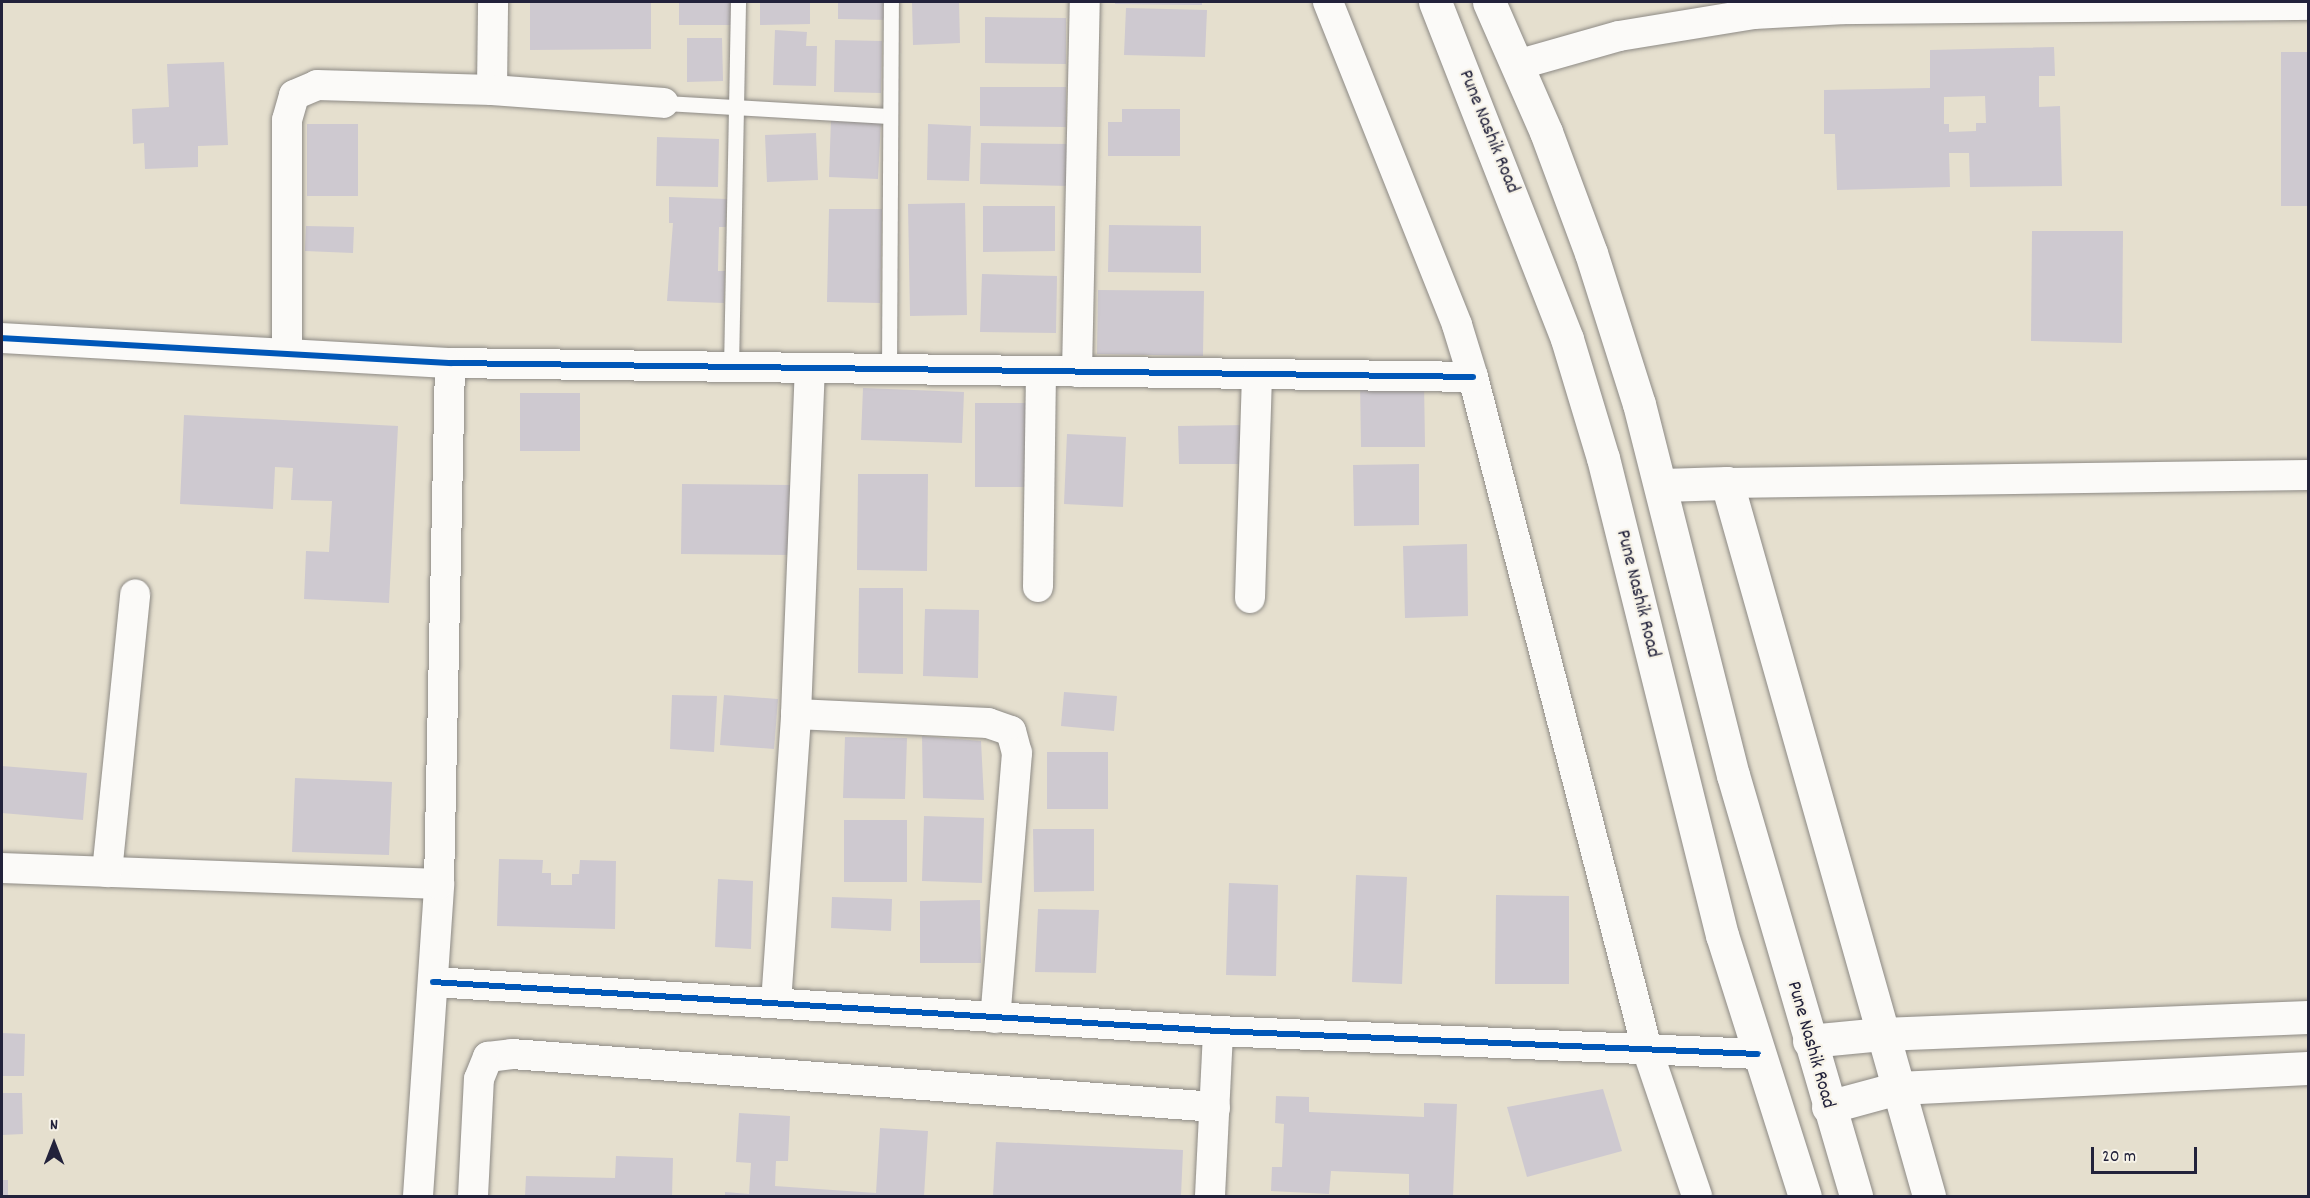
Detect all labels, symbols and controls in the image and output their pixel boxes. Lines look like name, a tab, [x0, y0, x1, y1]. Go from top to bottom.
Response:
street label: Pune Nashik Road	[1452, 67, 1524, 197]
street label: Pune Nashik Road	[1610, 528, 1664, 660]
street label: Pune Nashik Road	[1780, 979, 1840, 1111]
north arrow	[24, 1114, 84, 1174]
text: N	[50, 1114, 58, 1137]
scale bar	[2094, 1135, 2200, 1173]
text: 20 m	[2102, 1145, 2136, 1170]

